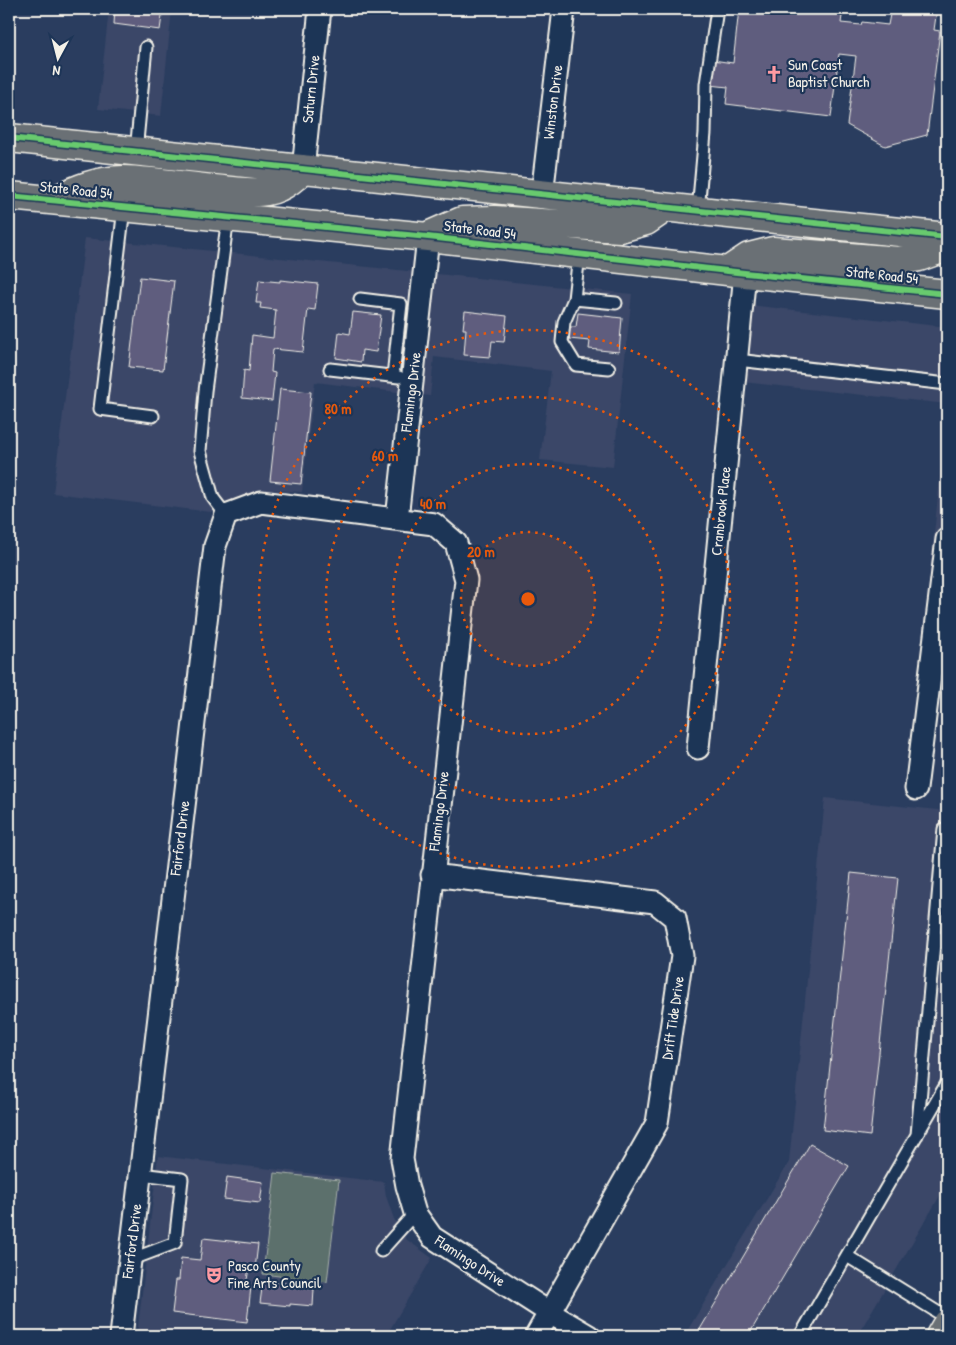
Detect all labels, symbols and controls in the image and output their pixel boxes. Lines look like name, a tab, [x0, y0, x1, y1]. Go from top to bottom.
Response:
north arrow	[32, 32, 82, 82]
street label: Saturn Drive	[296, 54, 325, 124]
place label: Sun Coast Baptist Church	[788, 54, 869, 92]
text: N	[51, 61, 61, 81]
street label: Winston Drive	[538, 64, 567, 140]
church icon: Sun Coast Baptist Church	[764, 64, 784, 84]
street label: State Road 54	[39, 175, 114, 204]
street label: State Road 54	[443, 215, 518, 244]
street label: State Road 54	[845, 260, 920, 289]
street label: Flamingo Drive	[395, 351, 426, 434]
text: 80 m	[325, 398, 351, 419]
text: 60 m	[372, 445, 398, 466]
street label: Cranbrook Place	[705, 465, 736, 556]
text: 40 m	[420, 493, 446, 514]
text: 20 m	[467, 541, 495, 562]
centre of rings	[519, 590, 537, 608]
street label: Flamingo Drive	[423, 770, 454, 853]
street label: Fairford Drive	[164, 799, 195, 878]
street label: Drift Tide Drive	[656, 975, 689, 1061]
street label: Fairford Drive	[116, 1202, 147, 1281]
street label: Flamingo Drive	[430, 1229, 510, 1291]
place label: Pasco County Fine Arts Council	[227, 1255, 321, 1293]
theatre icon: Pasco County Fine Arts Council	[204, 1265, 224, 1285]

